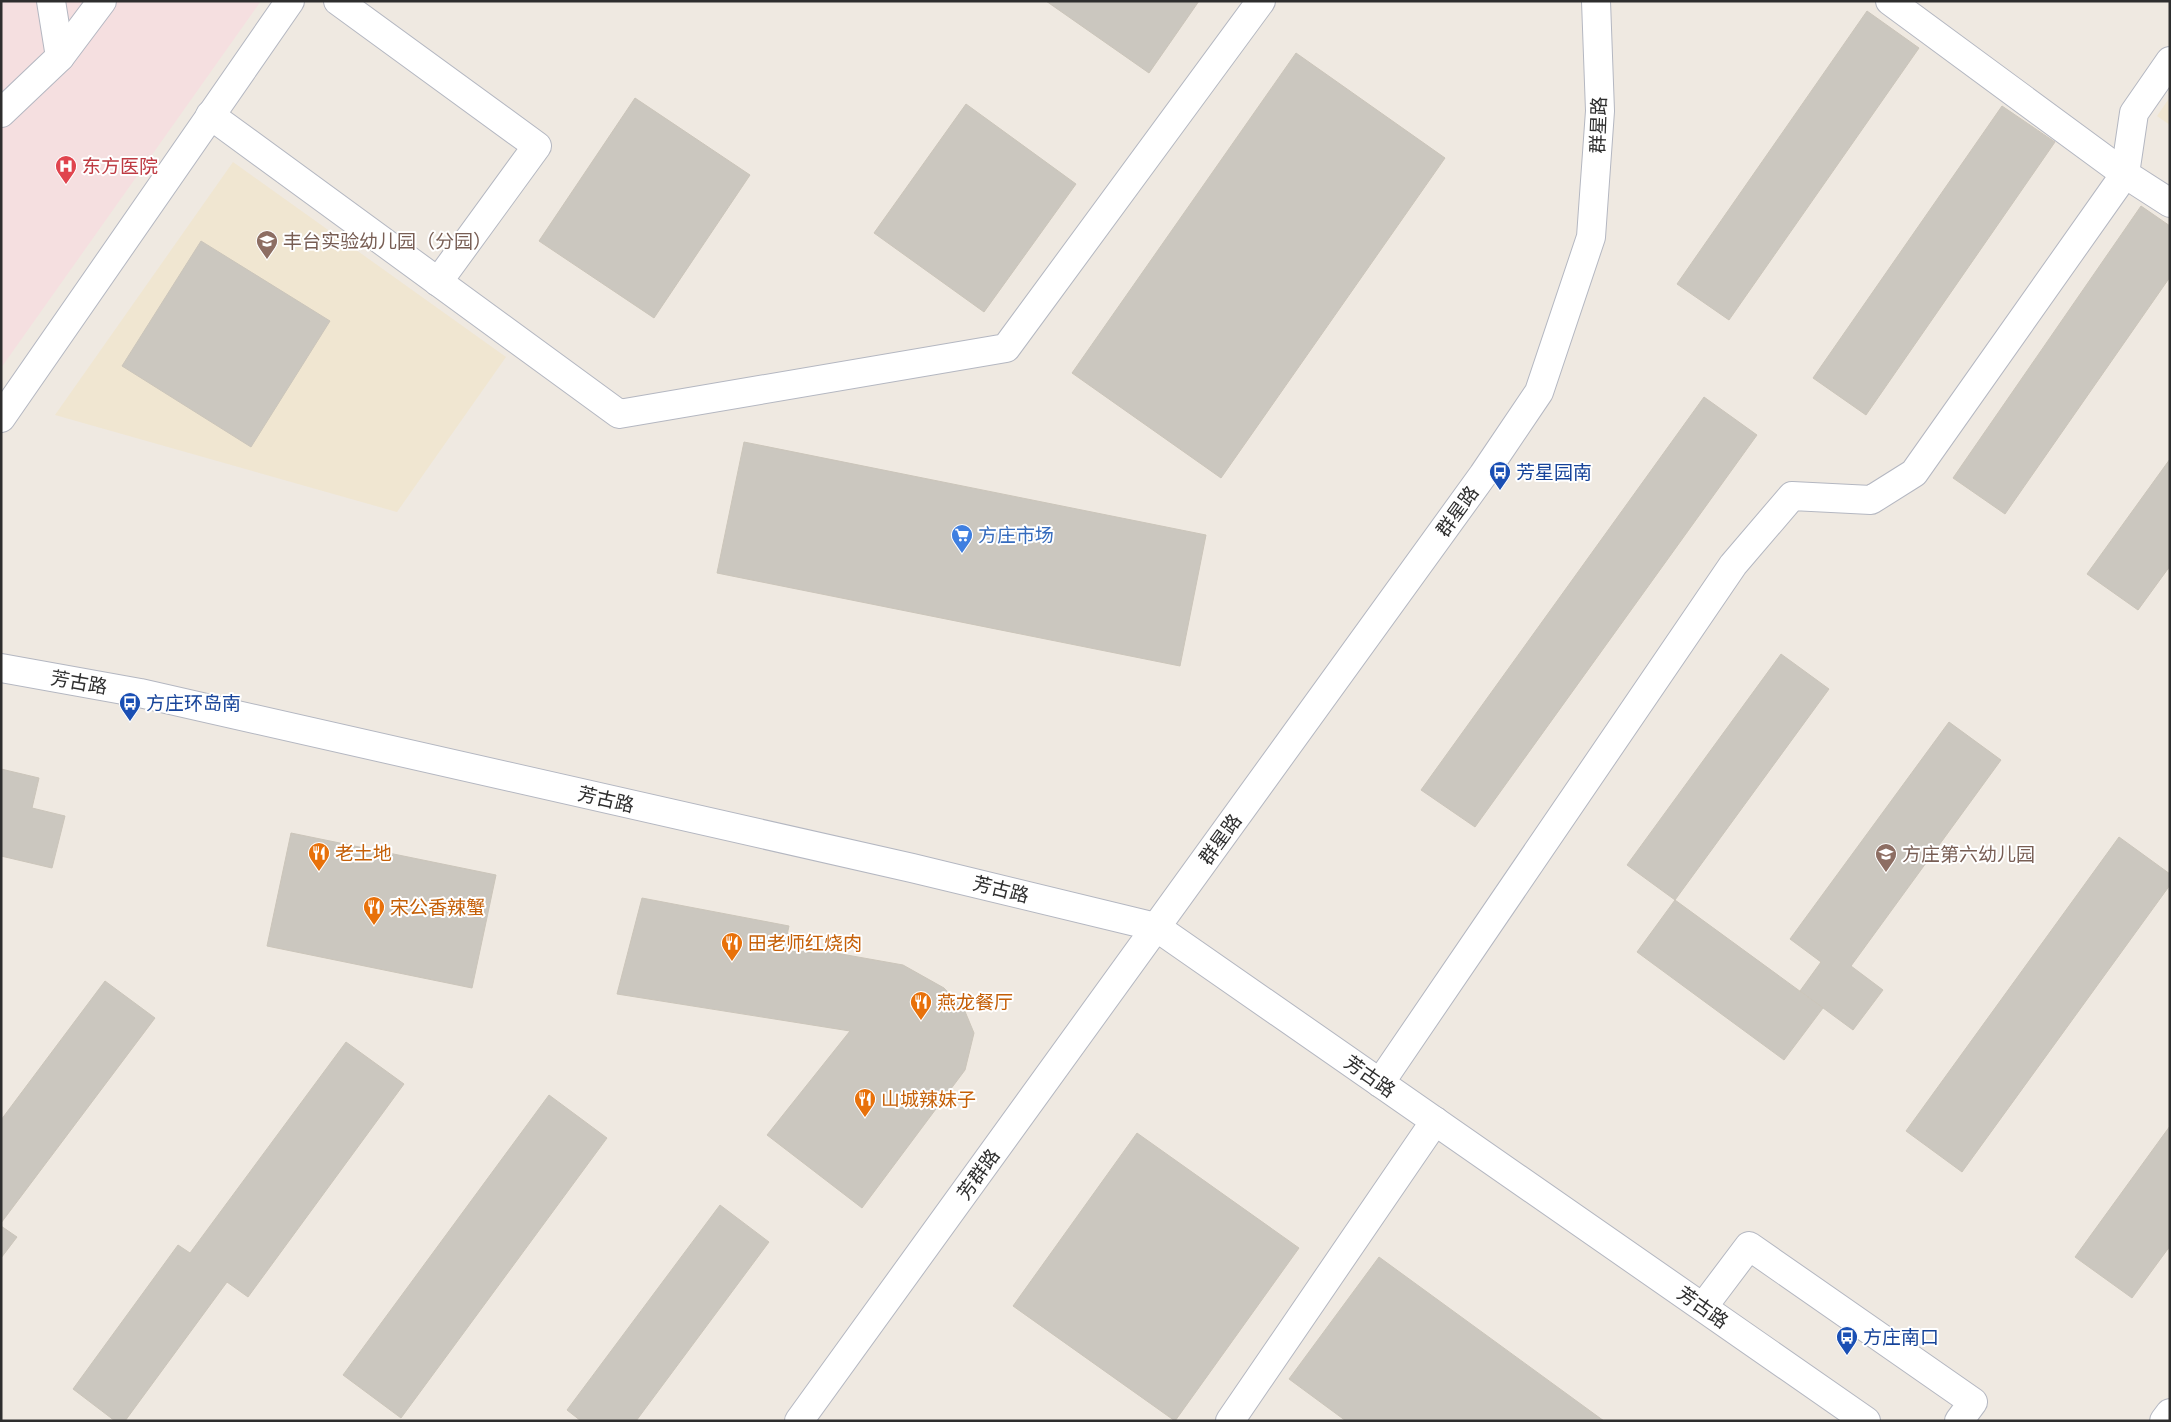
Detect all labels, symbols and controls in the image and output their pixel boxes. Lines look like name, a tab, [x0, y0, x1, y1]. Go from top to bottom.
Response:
street label: 群星路	[1585, 96, 1611, 154]
hospital icon: 东方医院	[54, 154, 78, 185]
place label: 东方医院	[82, 154, 158, 178]
school or university icon: 丰台实验幼儿园（分园）	[255, 229, 279, 260]
place label: 丰台实验幼儿园（分园）	[283, 229, 492, 253]
bus stop icon: 芳星园南	[1488, 460, 1512, 491]
place label: 芳星园南	[1516, 460, 1592, 484]
street label: 群星路	[1431, 481, 1483, 541]
supermarket icon: 方庄市场	[950, 523, 974, 554]
place label: 方庄市场	[978, 523, 1054, 547]
street label: 芳古路	[49, 665, 109, 699]
bus stop icon: 方庄环岛南	[118, 691, 142, 722]
place label: 方庄环岛南	[146, 691, 241, 715]
street label: 芳古路	[576, 781, 636, 817]
street label: 群星路	[1194, 809, 1246, 869]
restaurant icon: 老土地	[307, 841, 331, 872]
place label: 老土地	[335, 841, 392, 865]
school or university icon: 方庄第六幼儿园	[1874, 842, 1898, 873]
place label: 方庄第六幼儿园	[1902, 842, 2035, 866]
street label: 芳古路	[970, 870, 1032, 908]
restaurant icon: 宋公香辣蟹	[362, 895, 386, 926]
place label: 宋公香辣蟹	[390, 895, 485, 919]
restaurant icon: 田老师红烧肉	[720, 931, 744, 962]
place label: 田老师红烧肉	[748, 931, 862, 955]
restaurant icon: 燕龙餐厅	[909, 990, 933, 1021]
place label: 燕龙餐厅	[937, 990, 1013, 1014]
street label: 芳古路	[1340, 1050, 1400, 1102]
restaurant icon: 山城辣妹子	[853, 1087, 877, 1118]
place label: 山城辣妹子	[881, 1087, 976, 1111]
street label: 芳群路	[952, 1144, 1004, 1204]
street label: 芳古路	[1673, 1281, 1733, 1333]
bus stop icon: 方庄南口	[1835, 1325, 1859, 1356]
place label: 方庄南口	[1863, 1325, 1939, 1349]

